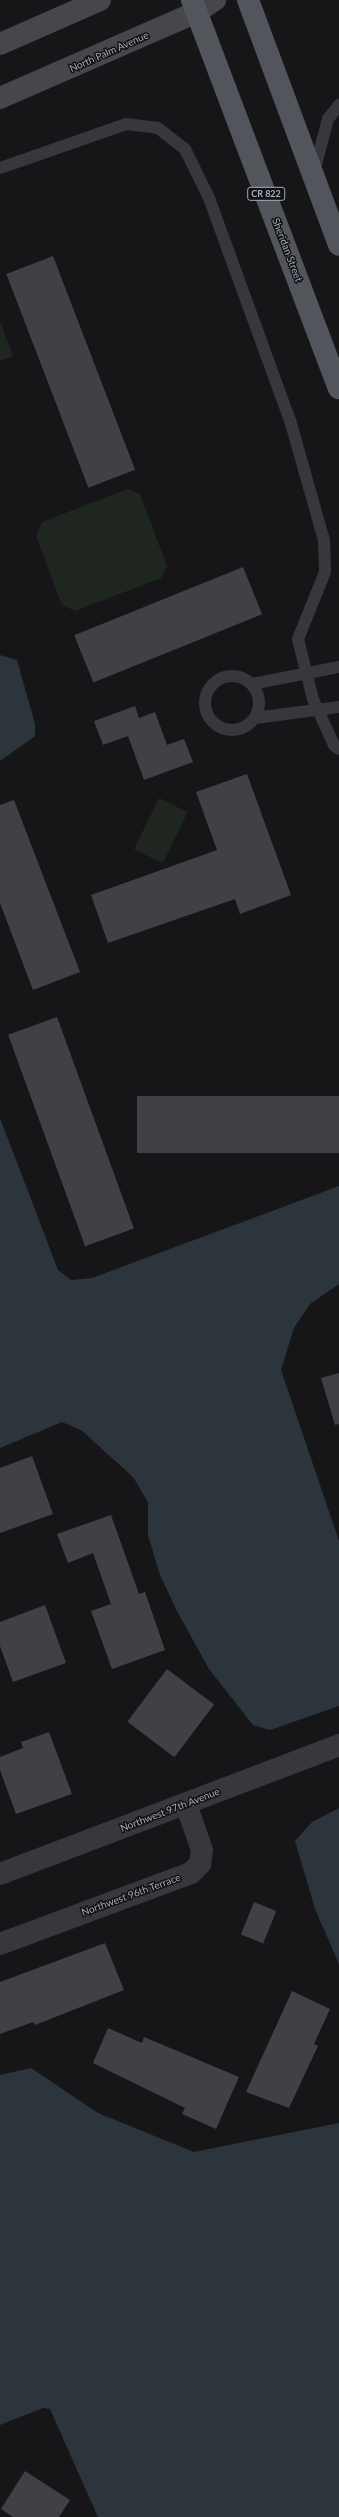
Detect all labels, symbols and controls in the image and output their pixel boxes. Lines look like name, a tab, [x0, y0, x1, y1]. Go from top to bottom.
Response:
street label: North Palm Avenue	[67, 29, 151, 75]
road number: CR 822	[247, 187, 285, 201]
street label: Sheridan Street	[269, 216, 305, 284]
street label: Northwest 97th Avenue	[118, 1785, 222, 1835]
street label: Northwest 96th Terrace	[80, 1871, 182, 1919]

